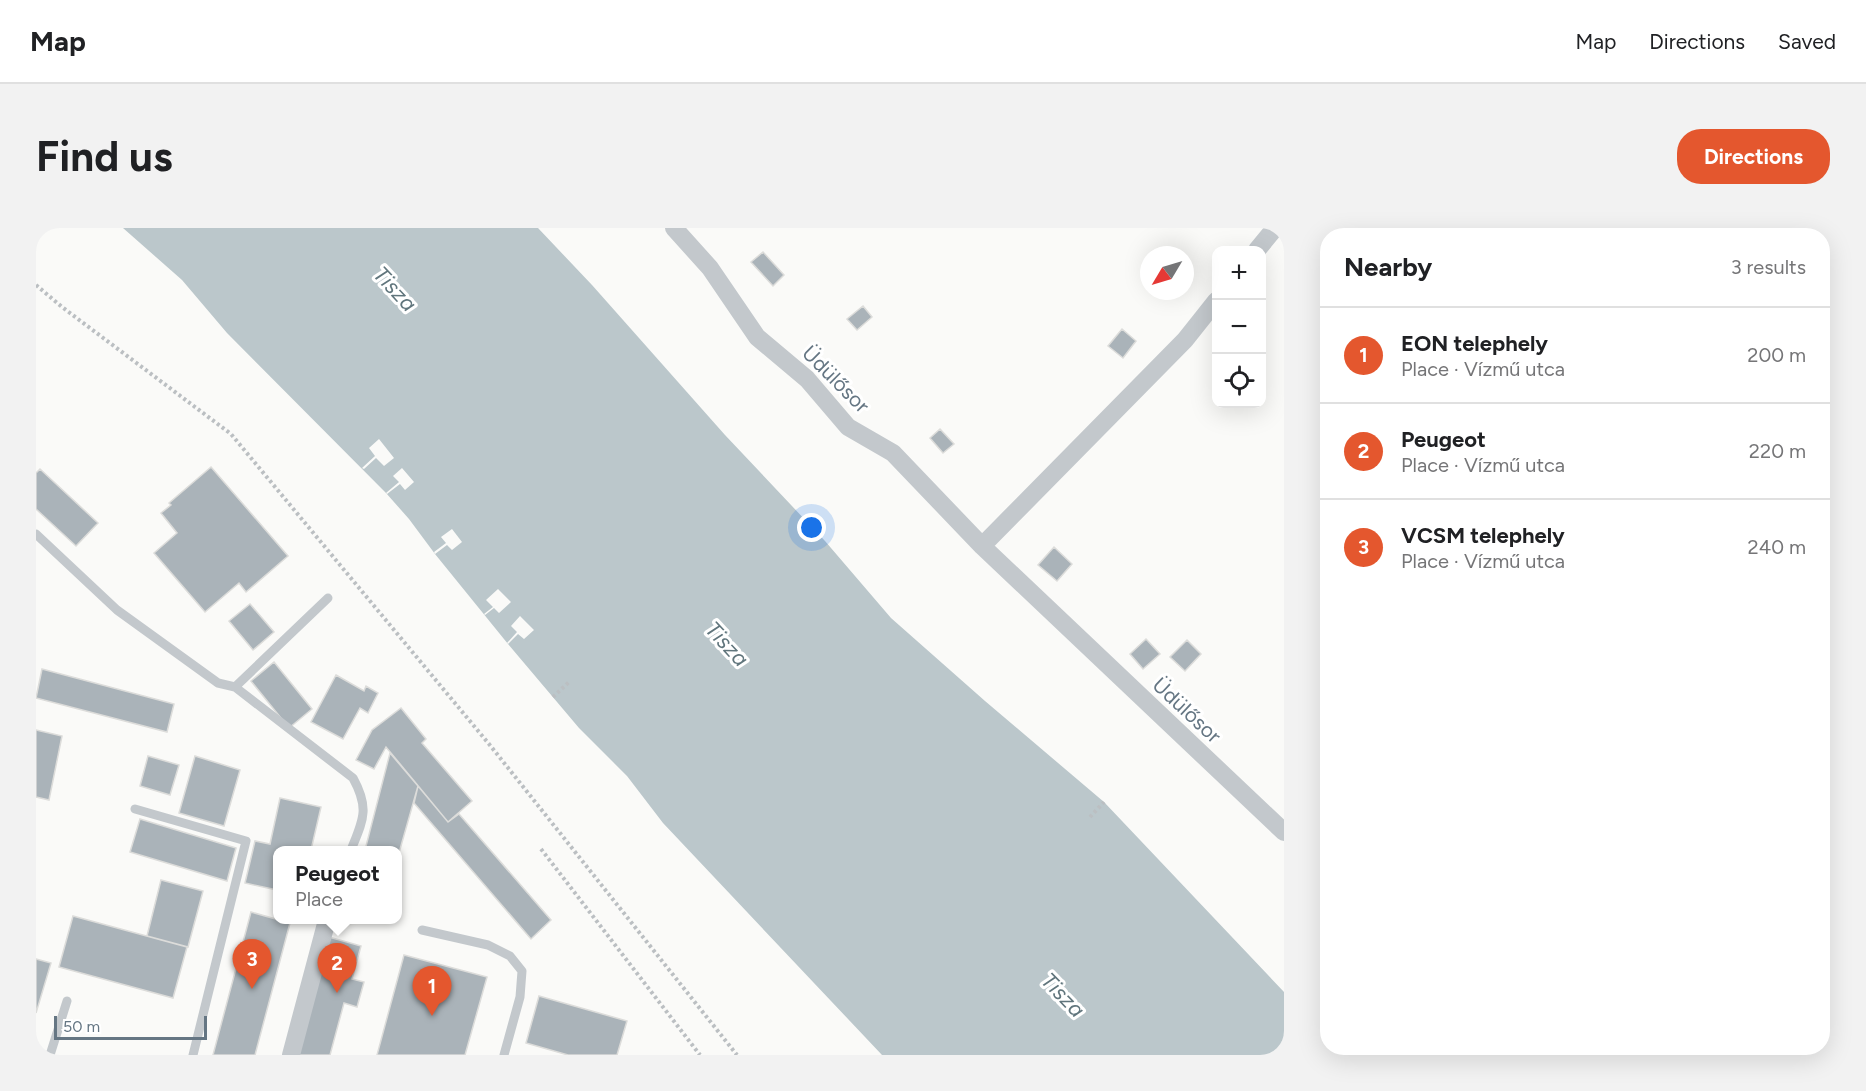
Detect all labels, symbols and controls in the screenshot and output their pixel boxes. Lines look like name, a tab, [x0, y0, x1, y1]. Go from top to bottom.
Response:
text: Map	[30, 24, 86, 58]
text: Map	[1575, 29, 1616, 54]
text: Directions	[1649, 29, 1745, 54]
text: Saved	[1778, 29, 1836, 54]
button: Directions	[1677, 129, 1830, 184]
text: Find us	[36, 131, 173, 182]
north arrow	[1140, 246, 1194, 300]
map controls	[1212, 246, 1266, 408]
button: +	[1212, 246, 1266, 300]
text: Nearby	[1344, 251, 1432, 283]
text: 3 results	[1731, 255, 1806, 279]
water label: Tisza	[368, 261, 422, 317]
button: −	[1212, 300, 1266, 354]
text: EON telephely	[1401, 330, 1548, 357]
street label: Üdülősor	[797, 340, 875, 418]
text: 1	[1359, 343, 1368, 367]
text: 200 m	[1747, 343, 1806, 367]
button: locate	[1212, 354, 1266, 408]
text: Place · Vízmű utca	[1401, 357, 1565, 381]
text: Peugeot	[1401, 426, 1486, 453]
text: 2	[1358, 439, 1369, 463]
text: 220 m	[1749, 439, 1806, 463]
text: Place · Vízmű utca	[1401, 453, 1565, 477]
your location	[797, 513, 826, 542]
text: VCSM telephely	[1401, 522, 1565, 549]
text: 3	[1358, 535, 1369, 559]
text: 240 m	[1748, 535, 1806, 559]
text: Place · Vízmű utca	[1401, 549, 1565, 573]
water label: Tisza	[700, 616, 754, 672]
street label: Üdülősor	[1147, 672, 1227, 748]
popup	[273, 846, 402, 924]
text: Peugeot	[295, 860, 380, 887]
text: Place	[295, 887, 343, 911]
pin: 3	[232, 940, 272, 989]
pin: 2	[318, 944, 356, 993]
pin: 1	[412, 966, 452, 1016]
water label: Tisza	[1035, 967, 1091, 1023]
scale bar	[54, 1013, 207, 1040]
text: 50 m	[63, 1017, 100, 1036]

